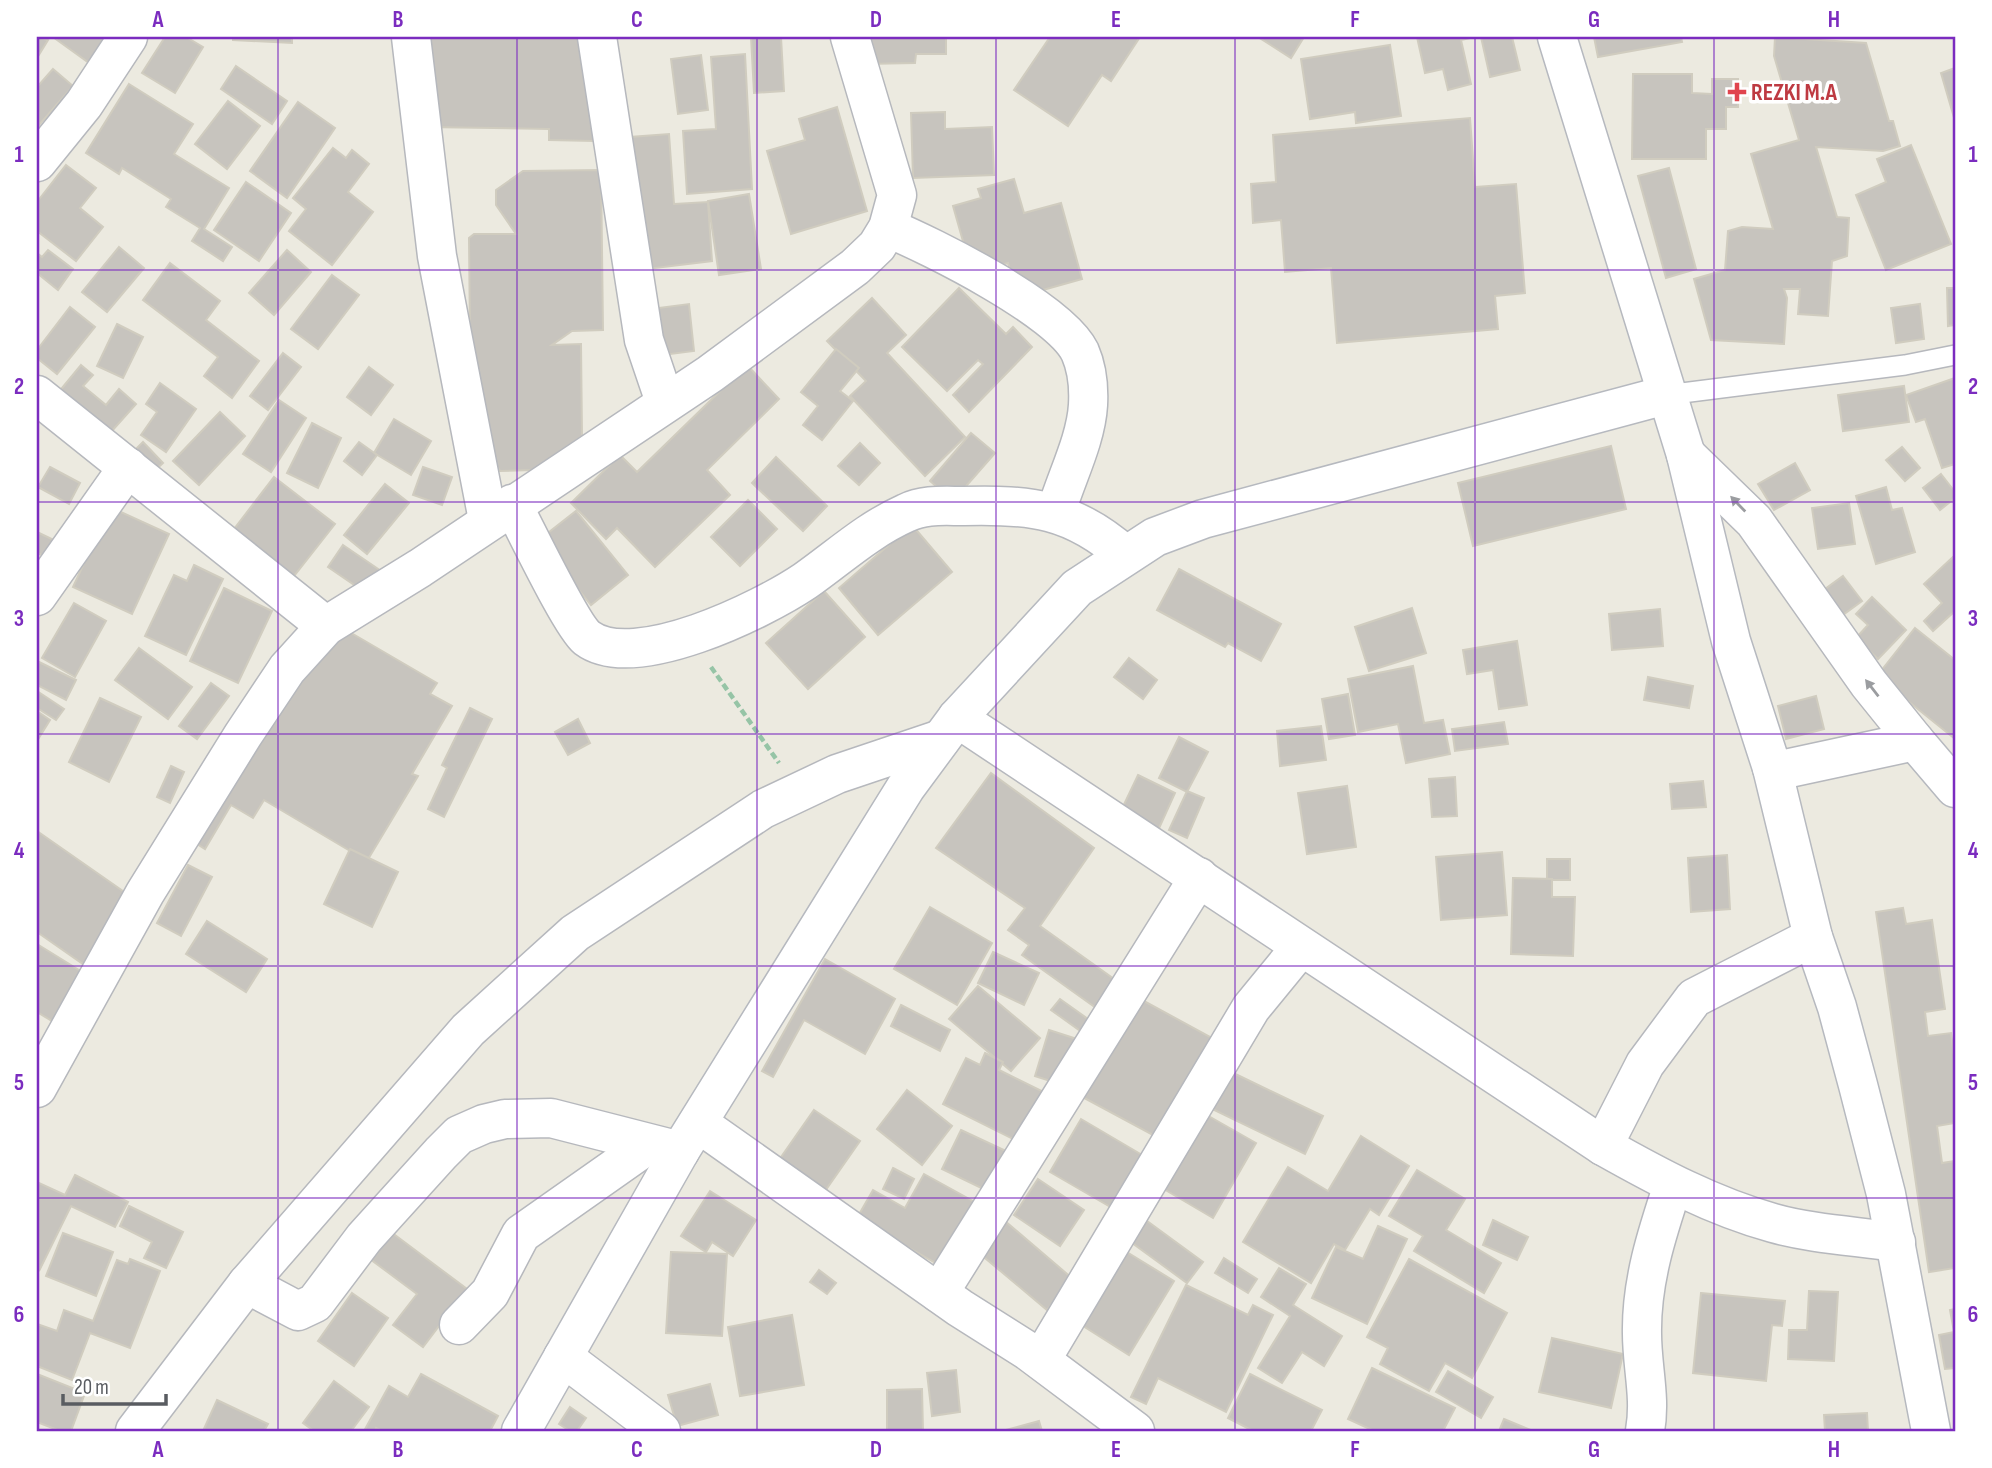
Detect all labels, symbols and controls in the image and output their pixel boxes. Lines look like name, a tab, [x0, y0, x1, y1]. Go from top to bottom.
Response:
text: A	[152, 6, 165, 34]
text: B	[393, 6, 404, 34]
text: C	[631, 6, 643, 34]
text: D	[870, 6, 882, 34]
text: E	[1111, 6, 1121, 34]
text: F	[1350, 6, 1360, 34]
text: G	[1588, 6, 1600, 34]
text: H	[1828, 6, 1840, 34]
place label: REZKI M.A	[1751, 78, 1838, 107]
marker: REZKI M.A	[1729, 84, 1745, 100]
text: 1	[14, 141, 24, 169]
text: 1	[1968, 141, 1978, 169]
text: 2	[14, 373, 24, 401]
text: 2	[1968, 373, 1978, 401]
one-way arrow	[1730, 496, 1747, 513]
text: 3	[14, 605, 24, 633]
text: 3	[1968, 605, 1978, 633]
one-way arrow	[1866, 679, 1880, 697]
text: 4	[14, 837, 25, 865]
text: 4	[1968, 837, 1979, 865]
text: 5	[14, 1069, 24, 1097]
text: 5	[1968, 1069, 1978, 1097]
text: 6	[14, 1301, 24, 1329]
text: 6	[1968, 1301, 1978, 1329]
scale bar	[63, 1363, 166, 1407]
text: 20 m	[74, 1375, 109, 1400]
text: A	[152, 1436, 165, 1464]
text: B	[393, 1436, 404, 1464]
text: C	[631, 1436, 643, 1464]
text: D	[870, 1436, 882, 1464]
text: E	[1111, 1436, 1121, 1464]
text: F	[1350, 1436, 1360, 1464]
text: G	[1588, 1436, 1600, 1464]
text: H	[1828, 1436, 1840, 1464]

